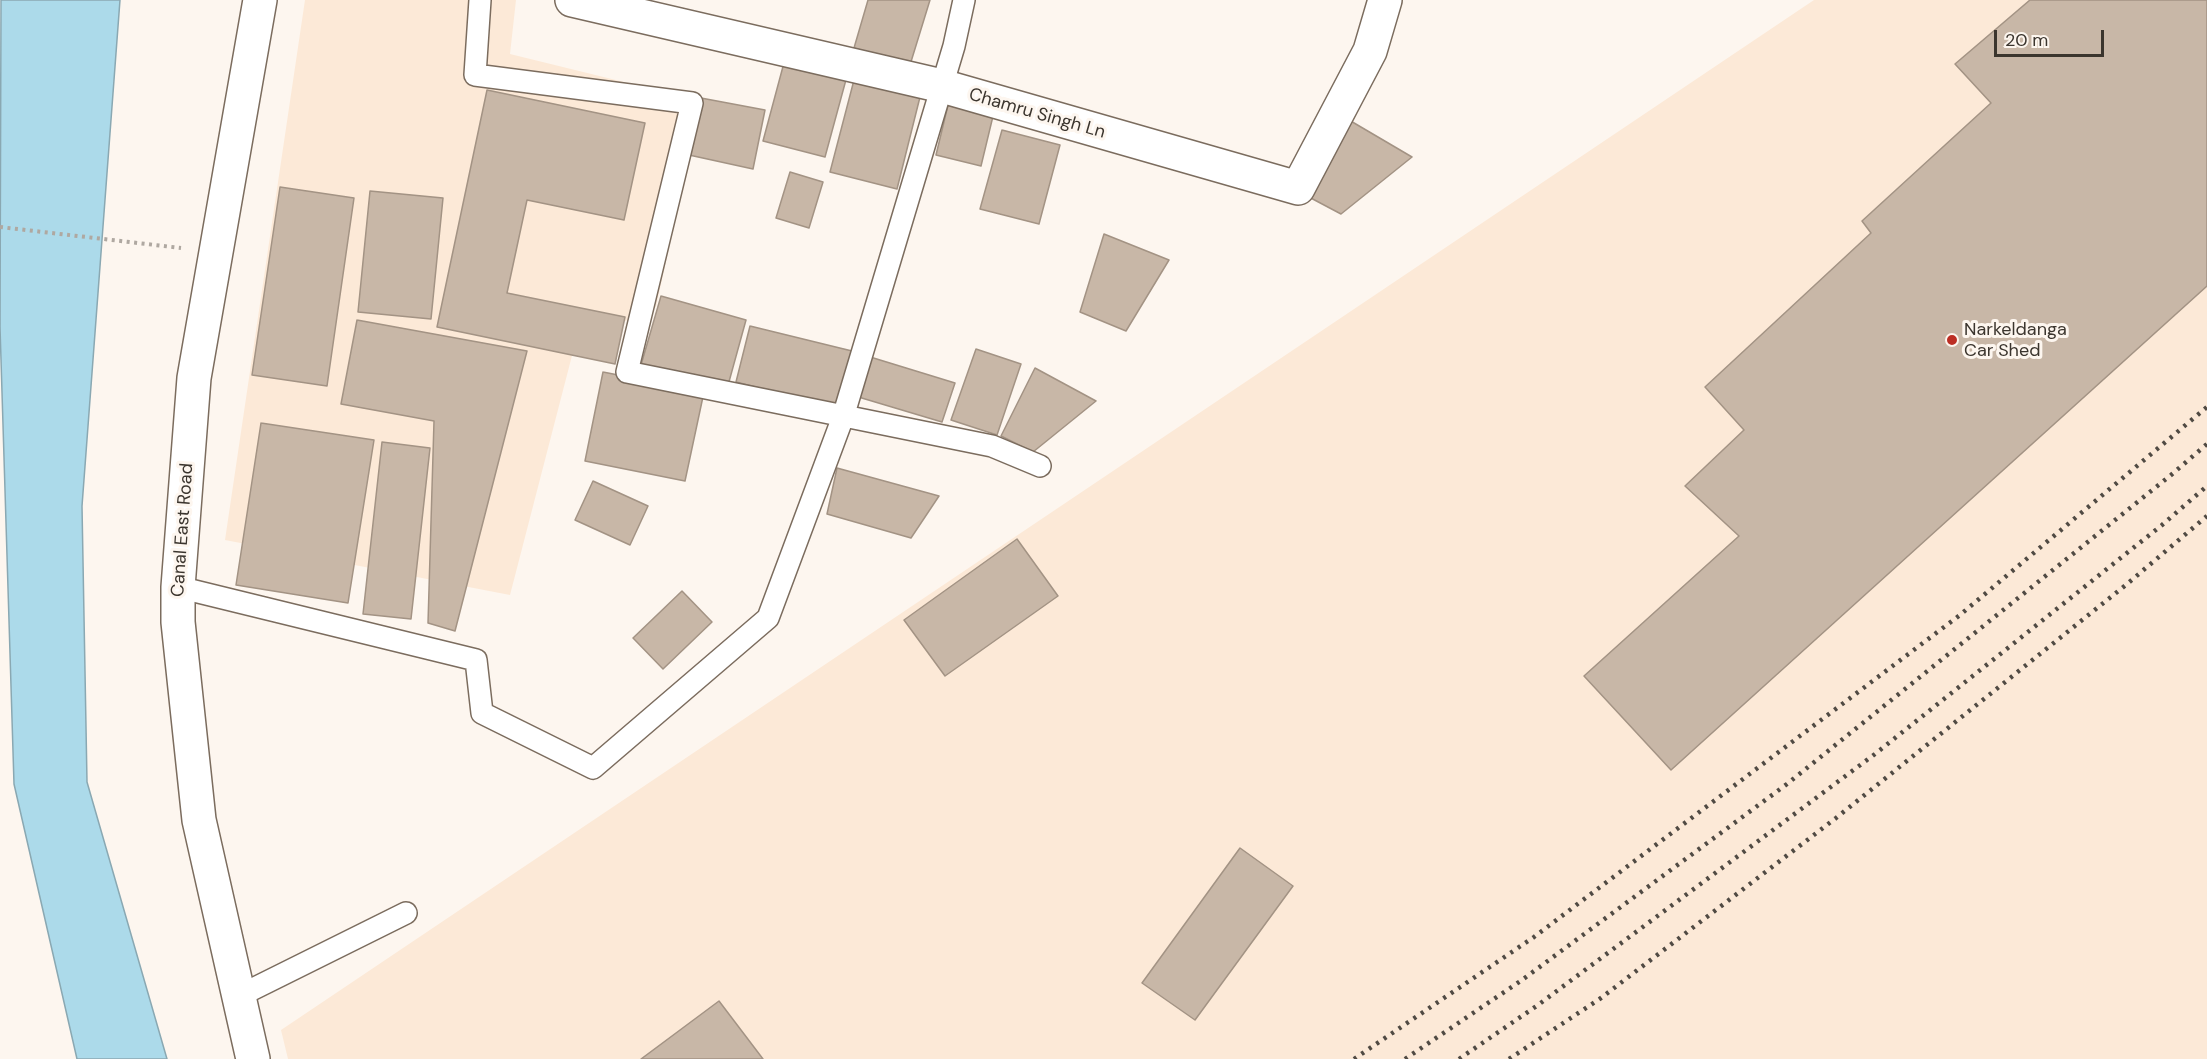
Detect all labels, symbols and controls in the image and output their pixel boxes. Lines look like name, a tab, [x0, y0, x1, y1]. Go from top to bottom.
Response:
scale bar	[1997, 18, 2106, 56]
text: 20 m	[2005, 28, 2048, 52]
street label: Chamru Singh Ln	[966, 84, 1108, 144]
place label: Narkeldanga Car Shed	[1964, 319, 2067, 362]
marker: Narkeldanga Car Shed	[1945, 333, 1959, 347]
street label: Canal East Road	[168, 462, 198, 598]

